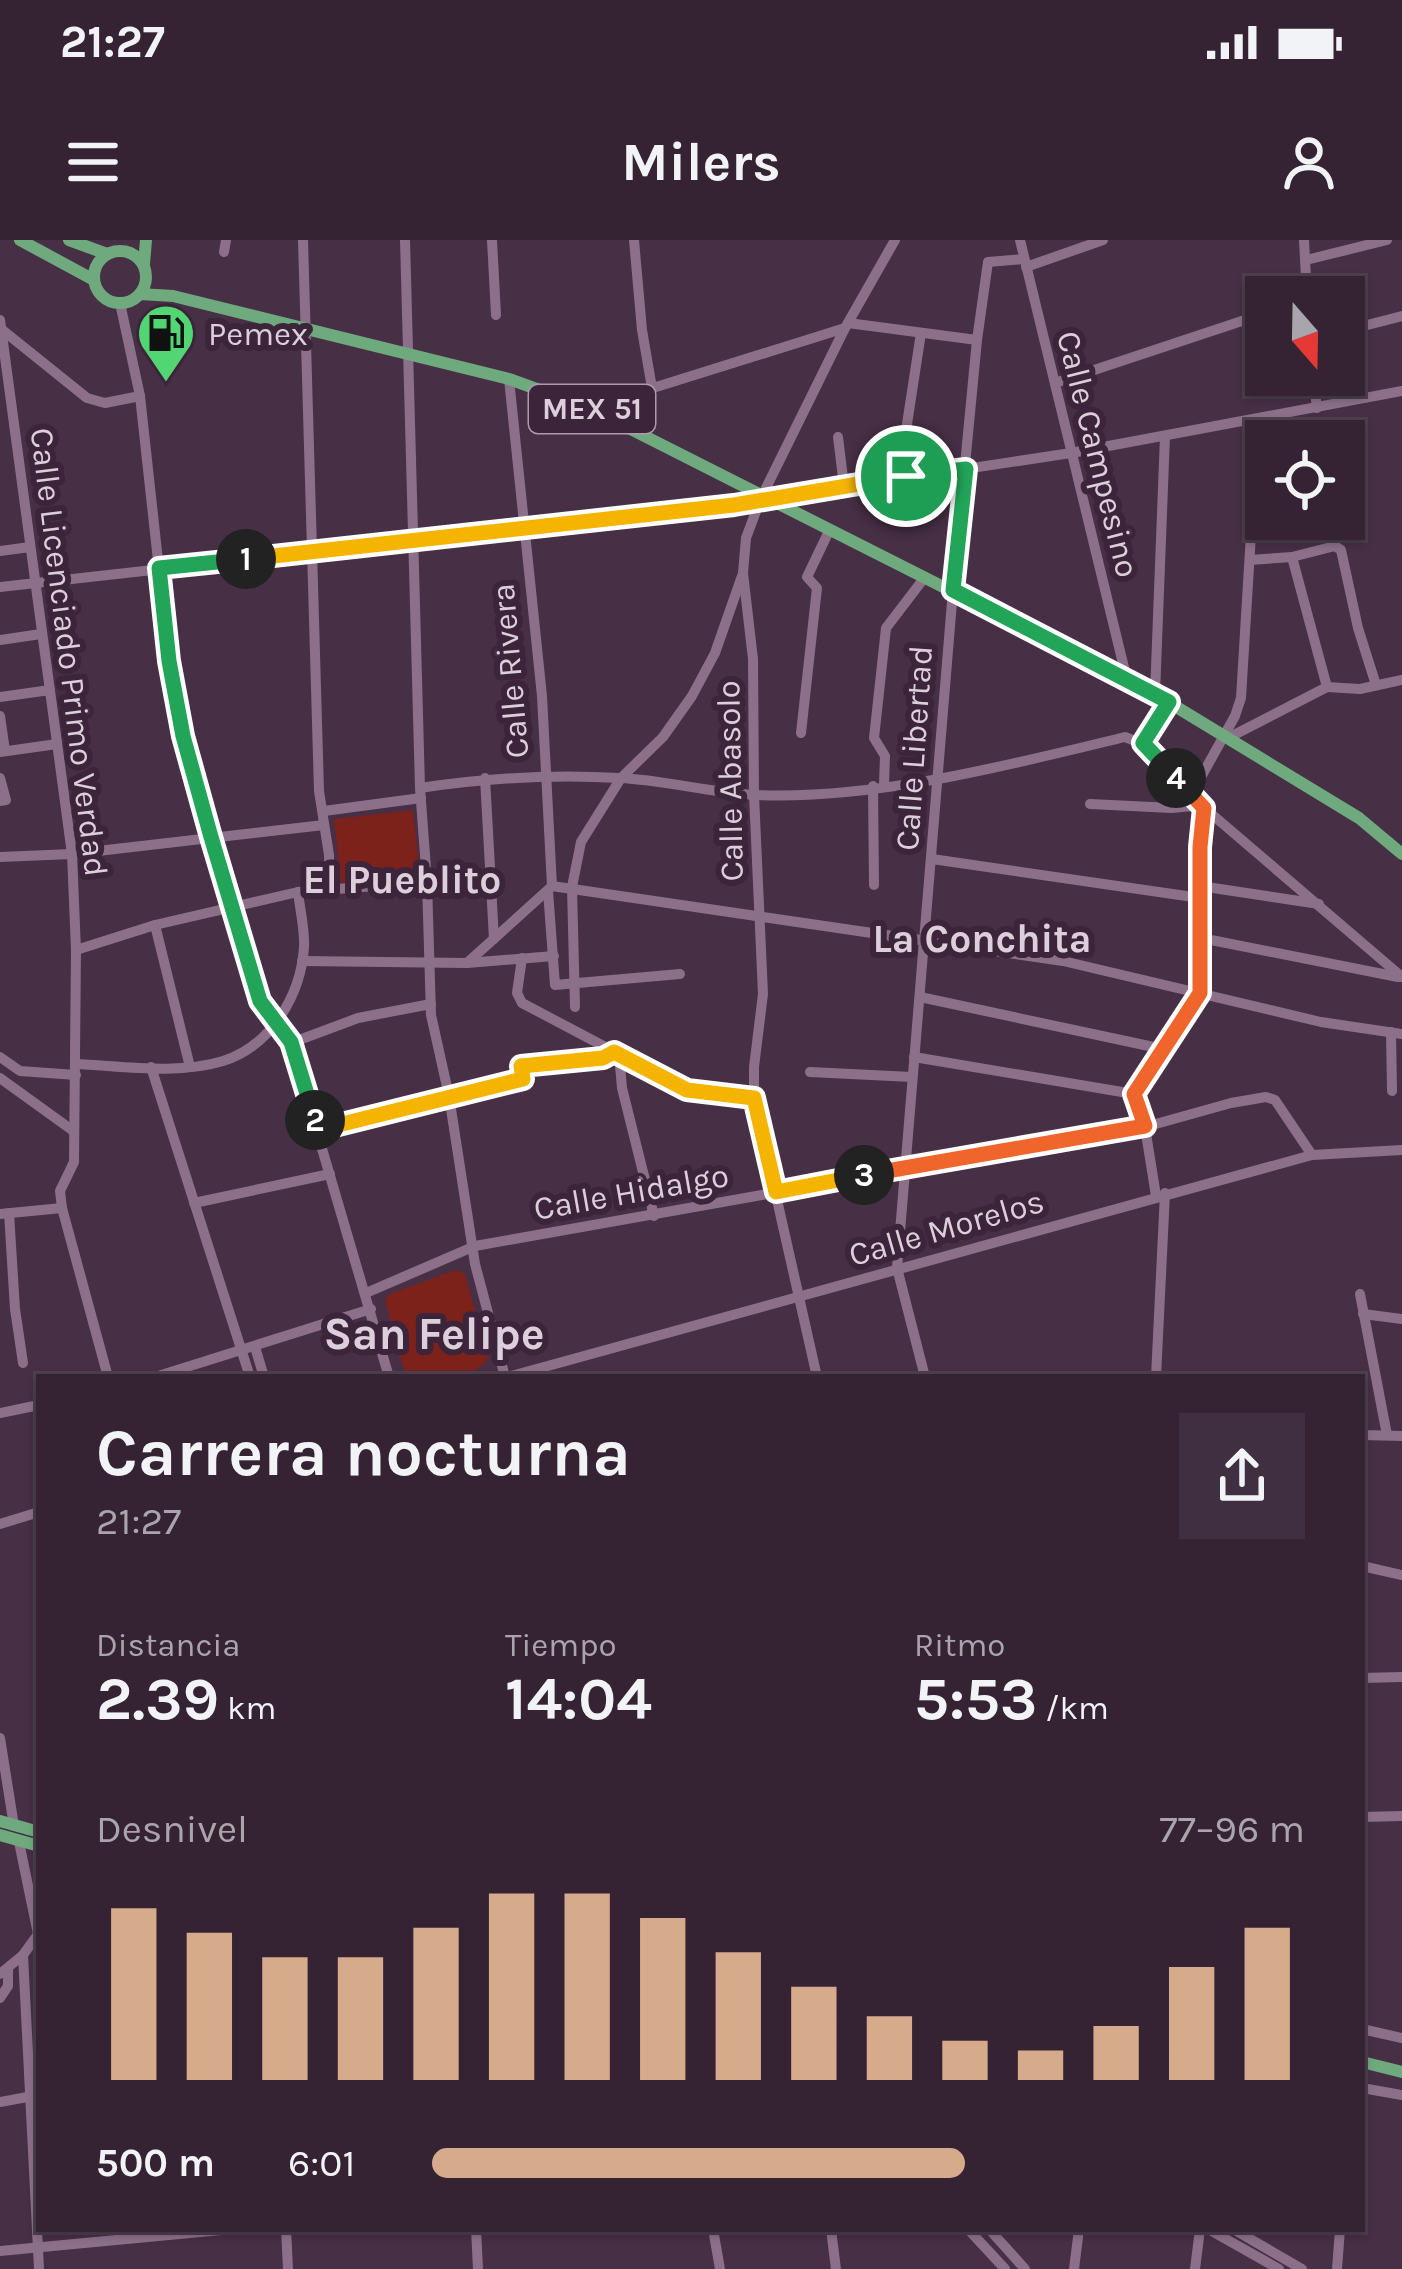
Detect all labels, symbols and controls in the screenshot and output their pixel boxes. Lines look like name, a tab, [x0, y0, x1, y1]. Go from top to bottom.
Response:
text: 21:27	[60, 16, 165, 68]
icon: menu	[60, 129, 126, 195]
icon: person	[1276, 129, 1342, 195]
text: Milers	[621, 130, 781, 194]
north arrow	[1245, 276, 1365, 396]
map controls	[1245, 276, 1365, 540]
fuel station icon: Pemex	[135, 302, 197, 384]
place label: Pemex	[208, 315, 308, 353]
street label: Calle Campesino	[1049, 327, 1147, 581]
road number: MEX 51	[529, 385, 655, 433]
button: locate	[1245, 420, 1365, 540]
pin	[855, 425, 957, 527]
street label: Calle Licenciado Primo Verdad	[23, 426, 115, 879]
icon: arrive	[873, 443, 939, 509]
pin: 1	[216, 529, 276, 589]
text: 1	[240, 540, 252, 578]
street label: Calle Rivera	[483, 582, 537, 760]
street label: Calle Libertad	[888, 644, 940, 852]
street label: Calle Abasolo	[709, 680, 751, 882]
pin: 4	[1146, 748, 1206, 808]
text: 4	[1166, 759, 1186, 797]
district label: El Pueblito	[303, 857, 501, 903]
district label: La Conchita	[873, 916, 1091, 962]
pin: 2	[285, 1090, 345, 1150]
text: 2	[305, 1101, 325, 1139]
pin: 3	[834, 1145, 894, 1205]
street label: Calle Hidalgo	[531, 1156, 732, 1228]
text: 3	[854, 1156, 874, 1194]
street label: Calle Morelos	[844, 1182, 1048, 1274]
district label: San Felipe	[323, 1308, 545, 1360]
button: share	[1179, 1413, 1305, 1539]
text: Carrera nocturna	[96, 1414, 631, 1492]
text: 21:27	[96, 1498, 181, 1544]
text: Distancia	[96, 1626, 240, 1664]
text: Tiempo	[505, 1626, 617, 1664]
text: Ritmo	[914, 1626, 1005, 1664]
text: 2.39	[96, 1664, 219, 1734]
text: 14:04	[505, 1664, 652, 1734]
text: 5:53	[914, 1664, 1037, 1734]
text: km	[219, 1689, 276, 1727]
text: /km	[1037, 1689, 1109, 1727]
text: Desnivel	[96, 1806, 248, 1852]
text: 77–96 m	[1159, 1806, 1305, 1852]
text: 500 m	[96, 2140, 215, 2186]
text: 6:01	[288, 2140, 355, 2186]

